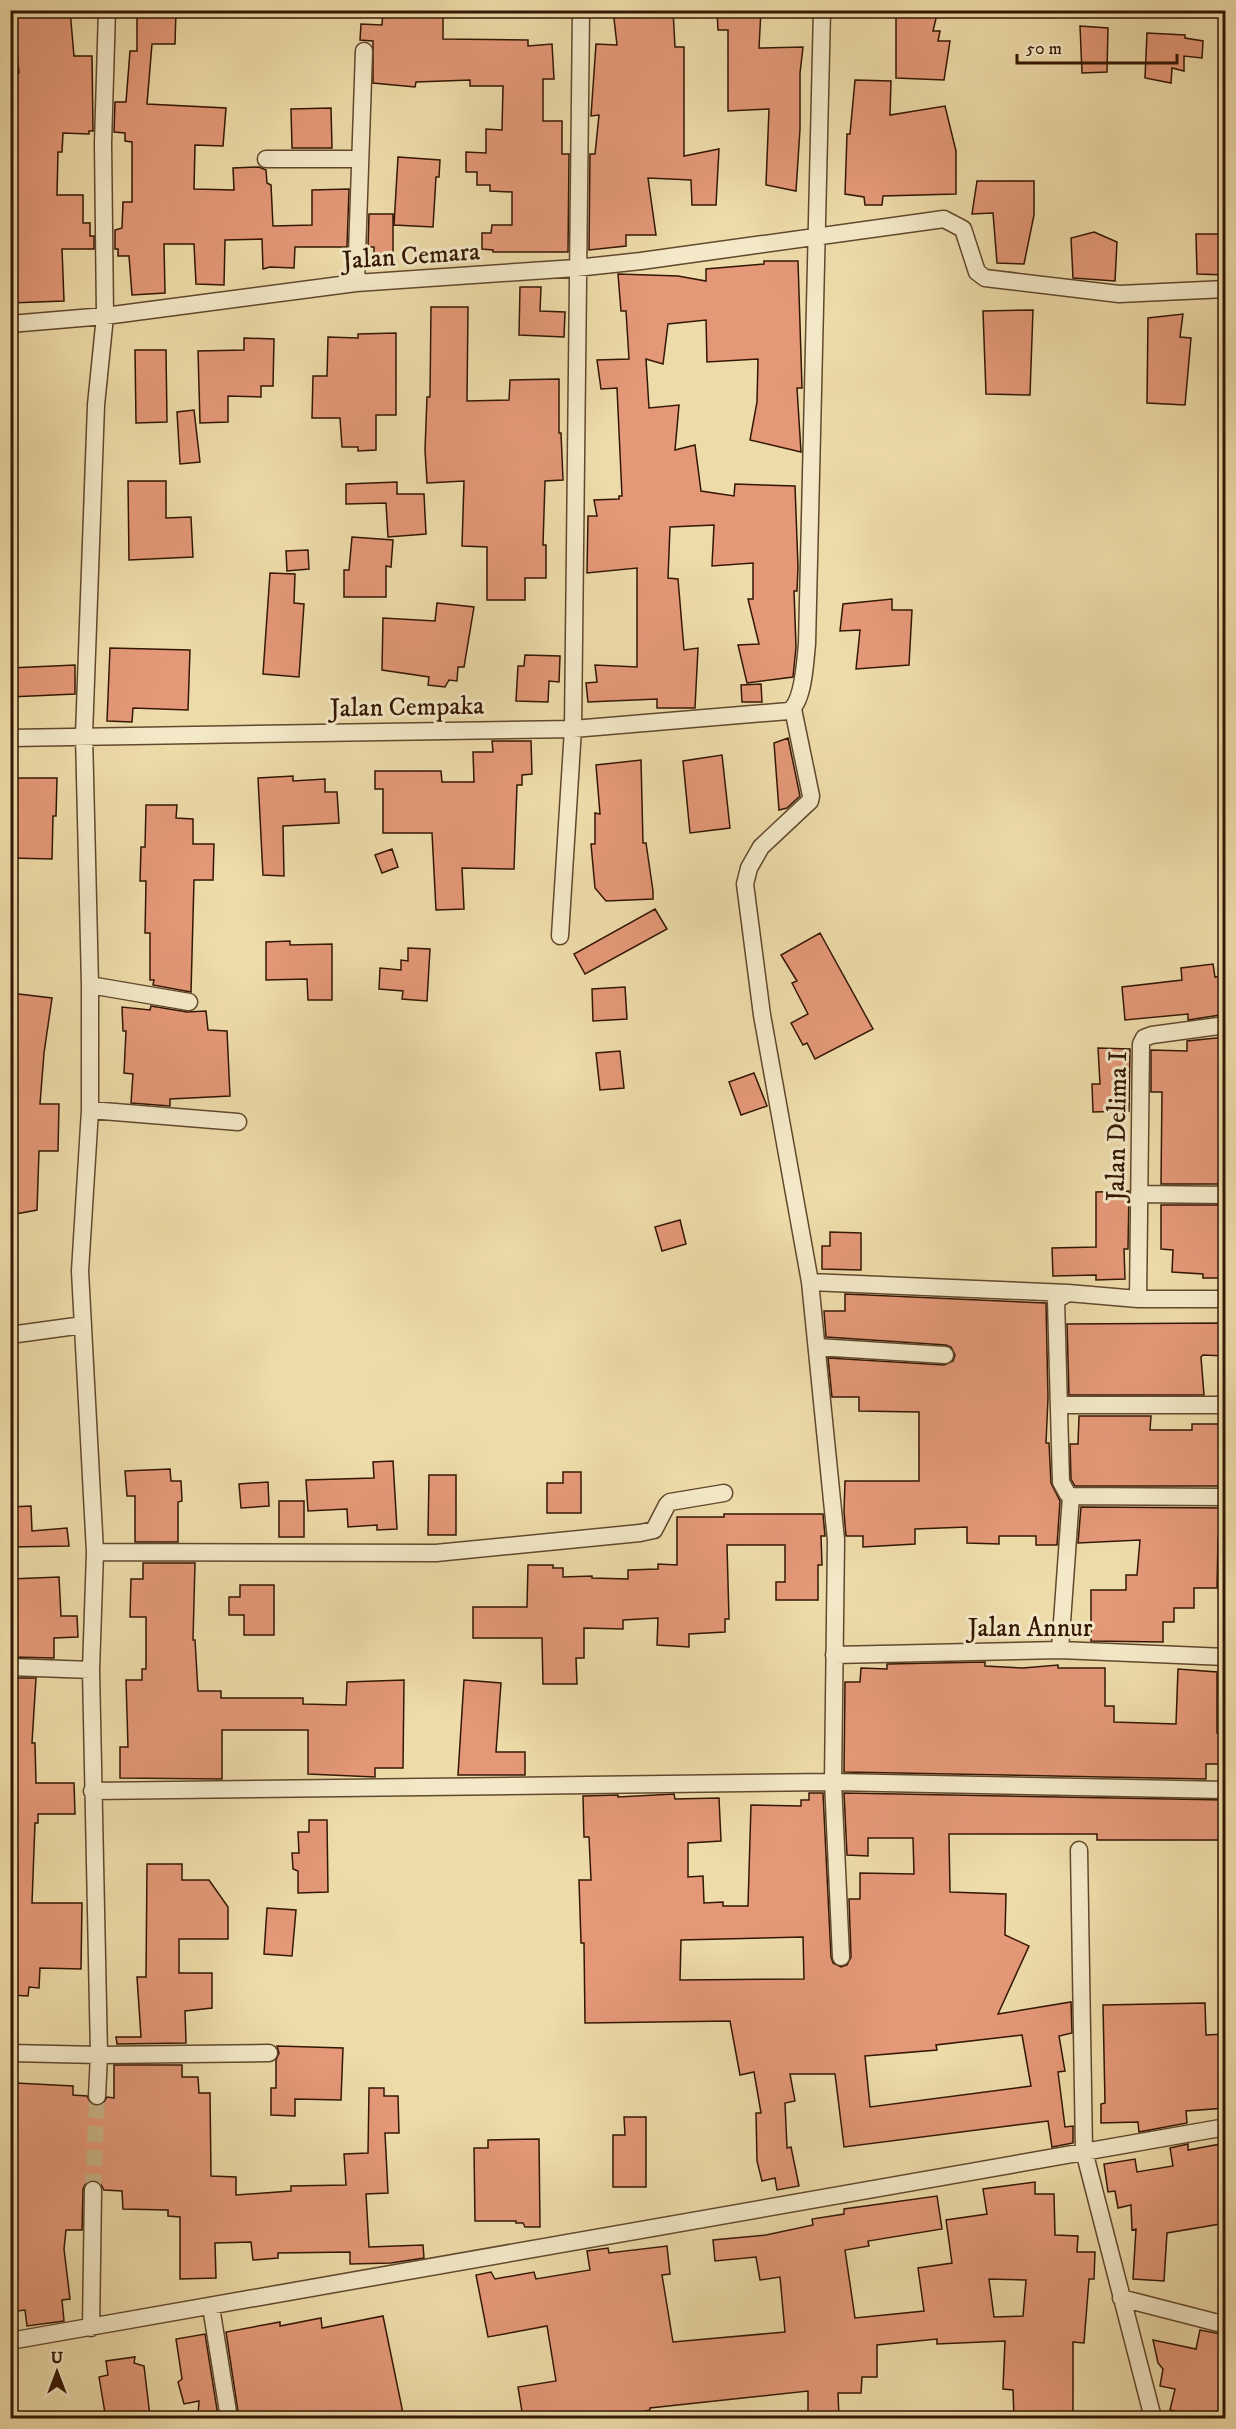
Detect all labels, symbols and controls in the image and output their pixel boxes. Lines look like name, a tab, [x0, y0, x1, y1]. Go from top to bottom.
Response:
scale bar	[1017, 27, 1178, 65]
text: 50 m	[1026, 38, 1062, 60]
street label: Jalan Cemara	[339, 235, 481, 278]
street label: Jalan Cempaka	[327, 690, 485, 725]
street label: Jalan Delima I	[1100, 1051, 1135, 1204]
street label: Jalan Annur	[966, 1612, 1093, 1645]
north arrow	[27, 2342, 87, 2402]
text: U	[51, 2348, 64, 2368]

